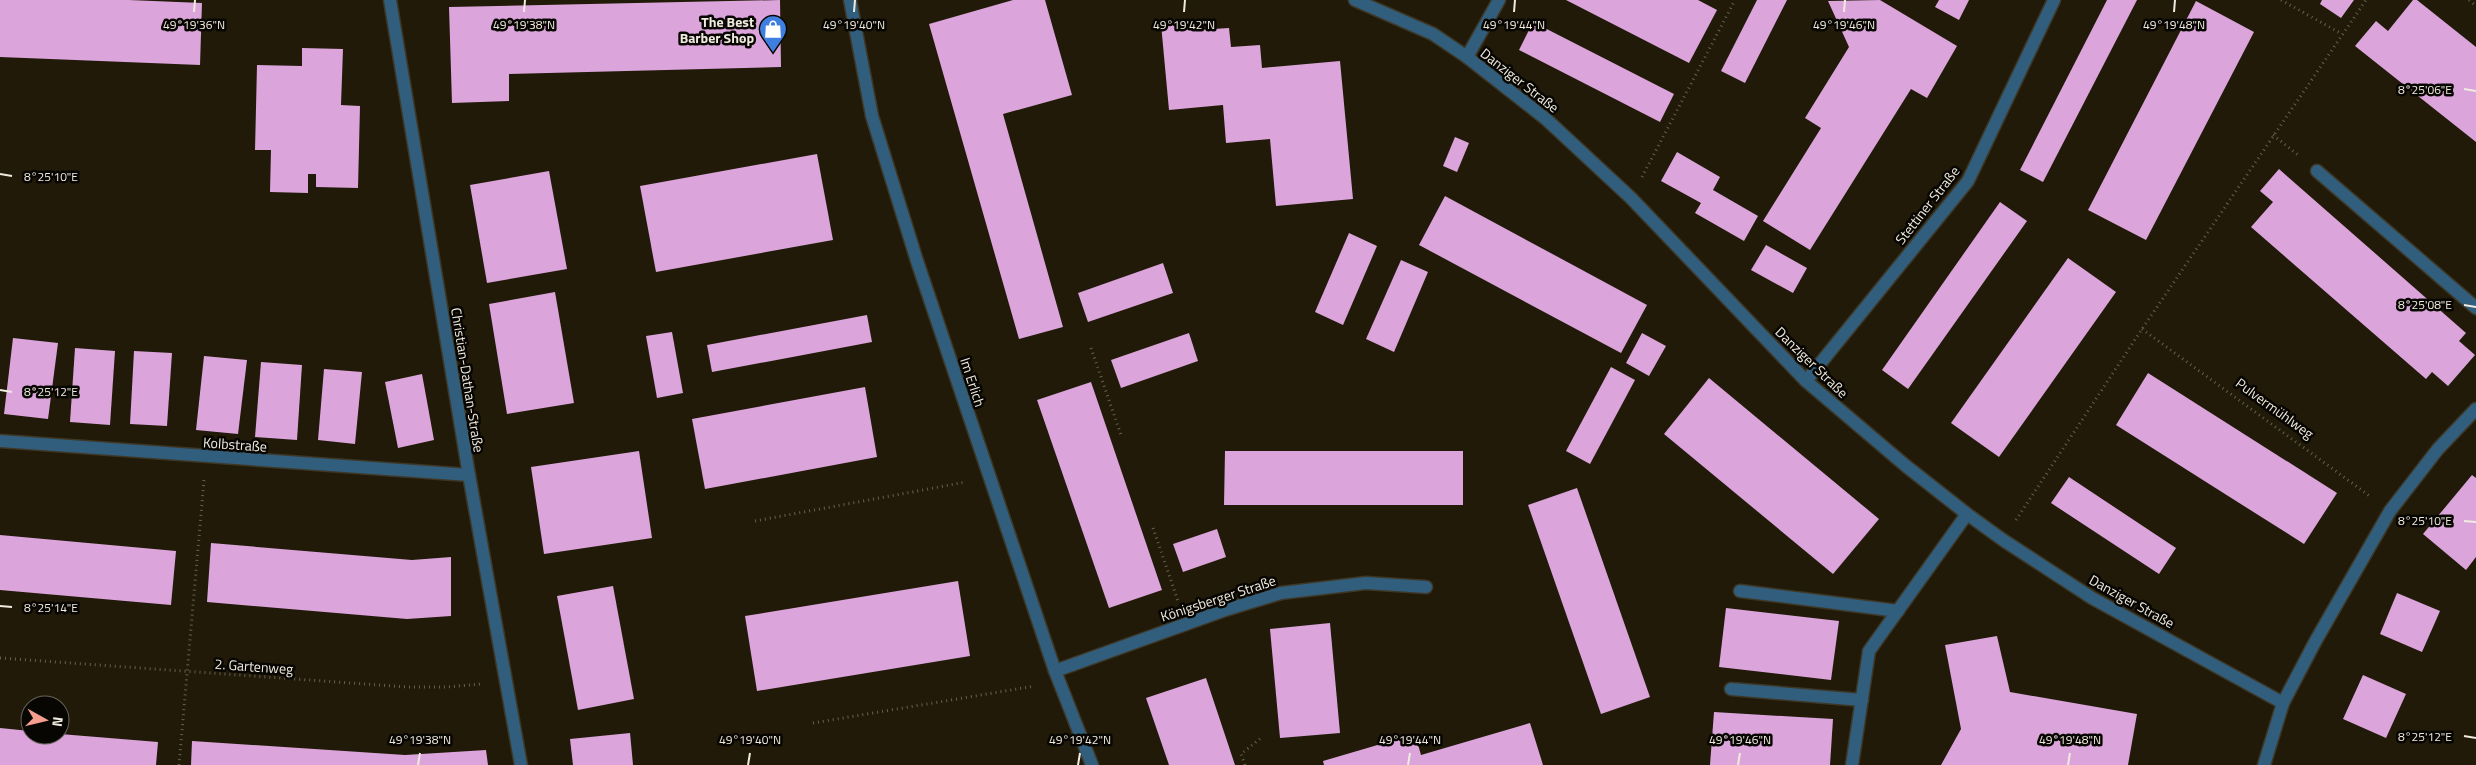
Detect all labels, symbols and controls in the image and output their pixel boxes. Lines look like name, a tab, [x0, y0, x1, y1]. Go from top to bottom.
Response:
place label: The Best Barber Shop	[680, 11, 754, 48]
shop icon: The Best Barber Shop	[758, 14, 788, 53]
text: 49°19'36"N	[163, 15, 225, 34]
text: 49°19'38"N	[493, 15, 555, 34]
text: 49°19'40"N	[823, 15, 885, 34]
text: 49°19'42"N	[1153, 15, 1215, 34]
text: 49°19'44"N	[1483, 15, 1545, 34]
text: 49°19'46"N	[1813, 15, 1875, 34]
text: 49°19'48"N	[2143, 15, 2205, 34]
street label: Danziger Straße	[1476, 43, 1564, 117]
text: 8°25'06"E	[2398, 80, 2452, 99]
street label: Stettiner Straße	[1890, 161, 1964, 249]
text: 8°25'10"E	[24, 167, 78, 186]
text: 8°25'08"E	[2398, 295, 2452, 314]
street label: Christian-Dathan-Straße	[446, 306, 490, 454]
street label: Danziger Straße	[1771, 322, 1853, 402]
street label: Im Erlich	[955, 355, 991, 409]
street label: Pulvermühlweg	[2232, 372, 2318, 444]
text: 8°25'12"E	[24, 382, 78, 401]
street label: Kolbstraße	[202, 431, 268, 457]
text: 8°25'10"E	[2398, 511, 2452, 530]
street label: Königsberger Straße	[1158, 569, 1278, 627]
street label: Danziger Straße	[2086, 569, 2178, 633]
text: 8°25'14"E	[24, 598, 78, 617]
street label: 2. Gartenweg	[214, 653, 294, 679]
north arrow	[20, 695, 70, 745]
text: N	[47, 716, 69, 728]
text: 8°25'12"E	[2398, 727, 2452, 746]
text: 49°19'38"N	[389, 730, 451, 749]
text: 49°19'40"N	[719, 730, 781, 749]
text: 49°19'42"N	[1049, 730, 1111, 749]
text: 49°19'44"N	[1379, 730, 1441, 749]
text: 49°19'46"N	[1709, 730, 1771, 749]
text: 49°19'48"N	[2039, 730, 2101, 749]

